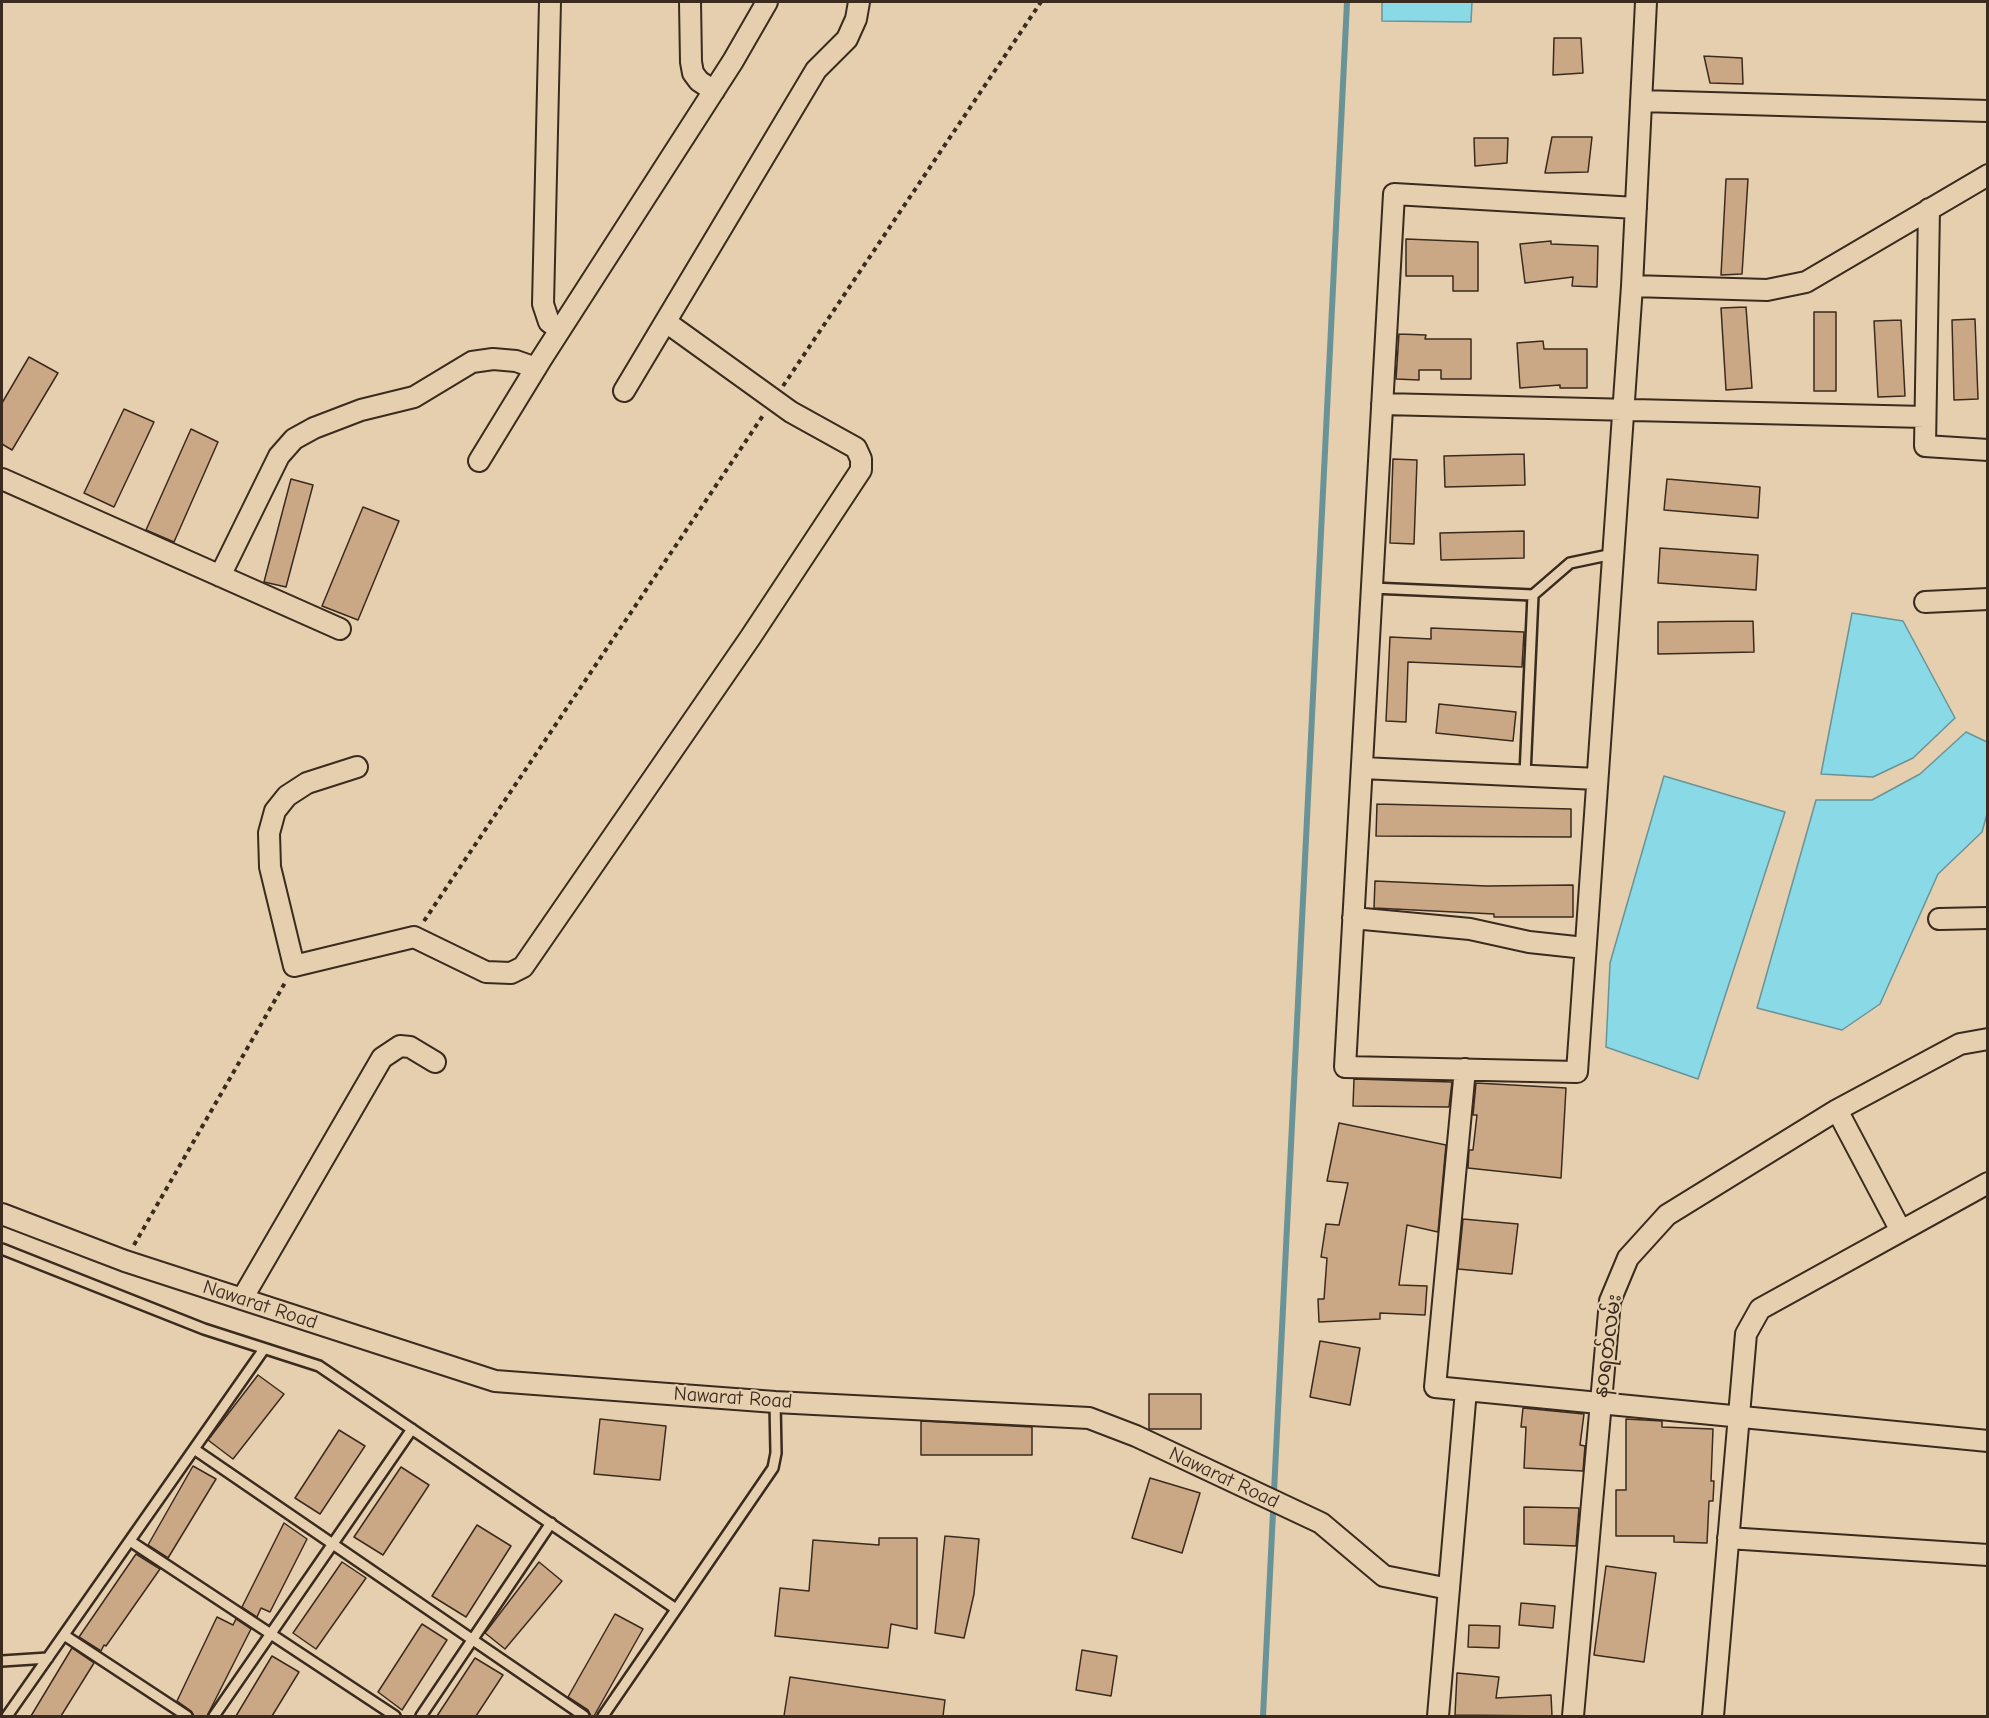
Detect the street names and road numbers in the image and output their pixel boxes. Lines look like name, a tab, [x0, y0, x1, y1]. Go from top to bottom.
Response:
street label: Nawarat Road	[200, 1275, 320, 1335]
street label: နဝရတ်လမ်း	[1589, 1293, 1627, 1399]
street label: Nawarat Road	[673, 1382, 793, 1414]
street label: Nawarat Road	[1165, 1442, 1283, 1514]

